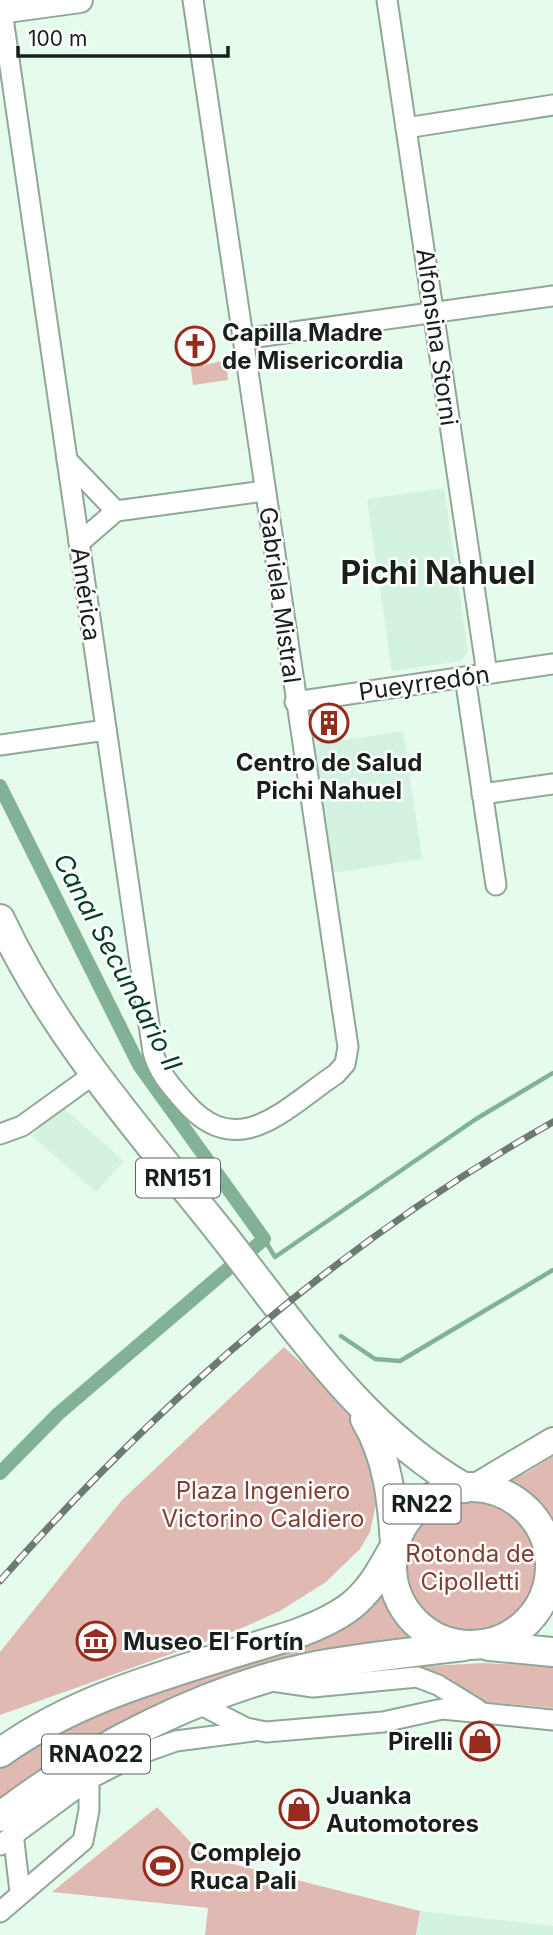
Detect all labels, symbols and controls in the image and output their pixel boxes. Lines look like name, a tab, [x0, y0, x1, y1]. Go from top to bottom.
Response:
scale bar	[18, 14, 228, 58]
text: 100 m	[28, 26, 87, 51]
street label: Alfonsina Storni	[410, 246, 464, 428]
place label: Capilla Madre de Misericordia	[222, 318, 404, 375]
church icon: Capilla Madre de Misericordia	[174, 325, 216, 367]
street label: Gabriela Mistral	[253, 505, 307, 685]
street label: América	[65, 545, 107, 643]
district label: Pichi Nahuel	[341, 553, 535, 592]
street label: Pueyrredón	[357, 659, 491, 707]
building icon: Centro de Salud Pichi Nahuel	[308, 702, 350, 744]
place label: Centro de Salud Pichi Nahuel	[236, 748, 422, 805]
water label: Canal Secundario II	[47, 848, 189, 1076]
road number: RN151	[136, 1158, 220, 1198]
park label: Plaza Ingeniero Victorino Caldiero	[162, 1476, 364, 1533]
road number: RN22	[384, 1484, 460, 1524]
park label: Rotonda de Cipolletti	[405, 1539, 535, 1596]
museum icon: Museo El Fortín	[75, 1620, 117, 1662]
place label: Museo El Fortín	[123, 1627, 304, 1656]
shop icon: Pirelli	[459, 1720, 501, 1762]
place label: Pirelli	[388, 1727, 453, 1756]
road number: RNA022	[42, 1735, 150, 1774]
place label: Juanka Automotores	[326, 1781, 479, 1838]
shop icon: Juanka Automotores	[278, 1788, 320, 1830]
place label: Complejo Ruca Pali	[190, 1838, 302, 1895]
sports icon: Complejo Ruca Pali	[142, 1845, 184, 1887]

